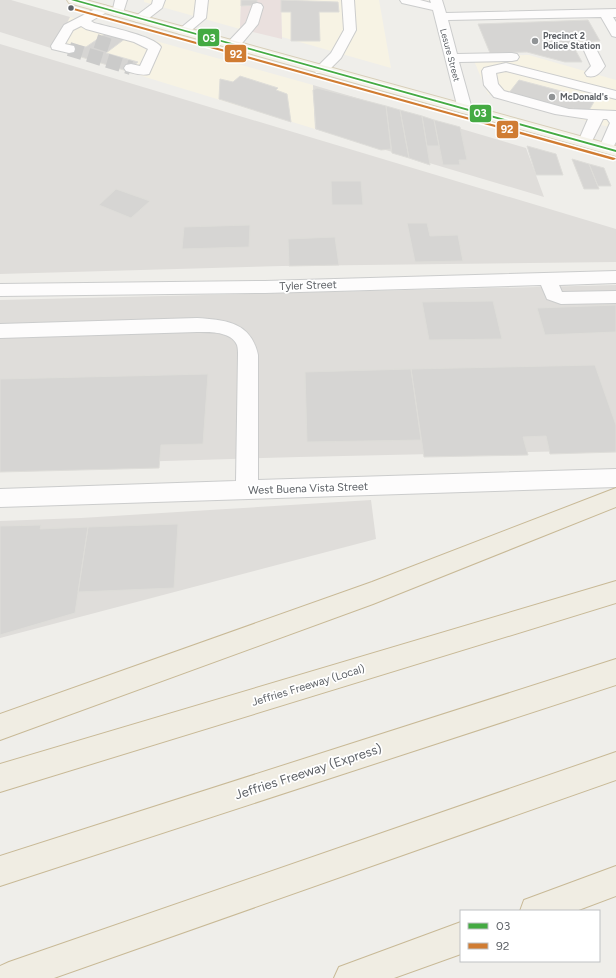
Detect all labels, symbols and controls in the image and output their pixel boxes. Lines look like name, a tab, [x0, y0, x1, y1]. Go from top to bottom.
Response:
unlabelled marker	[66, 3, 76, 13]
street label: Lesure Street	[438, 27, 463, 83]
line badge: 03	[197, 28, 220, 47]
place label: Precinct 2 Police Station	[543, 30, 600, 51]
text: 03	[202, 32, 216, 45]
marker: Precinct 2 Police Station	[530, 36, 540, 46]
line badge: 92	[224, 44, 247, 63]
text: 92	[230, 48, 242, 61]
place label: McDonald's	[560, 91, 609, 102]
marker: McDonald's	[547, 92, 557, 102]
line badge: 03	[469, 104, 492, 123]
text: 03	[473, 107, 487, 120]
line badge: 92	[496, 120, 519, 139]
text: 92	[501, 123, 513, 136]
street label: Tyler Street	[279, 278, 337, 293]
street label: West Buena Vista Street	[248, 480, 368, 497]
street label: Jeffries Freeway (Local)	[250, 662, 366, 709]
street label: Jeffries Freeway (Express)	[233, 741, 383, 802]
legend	[460, 910, 600, 962]
text: 03	[496, 919, 510, 933]
text: 92	[496, 939, 510, 953]

